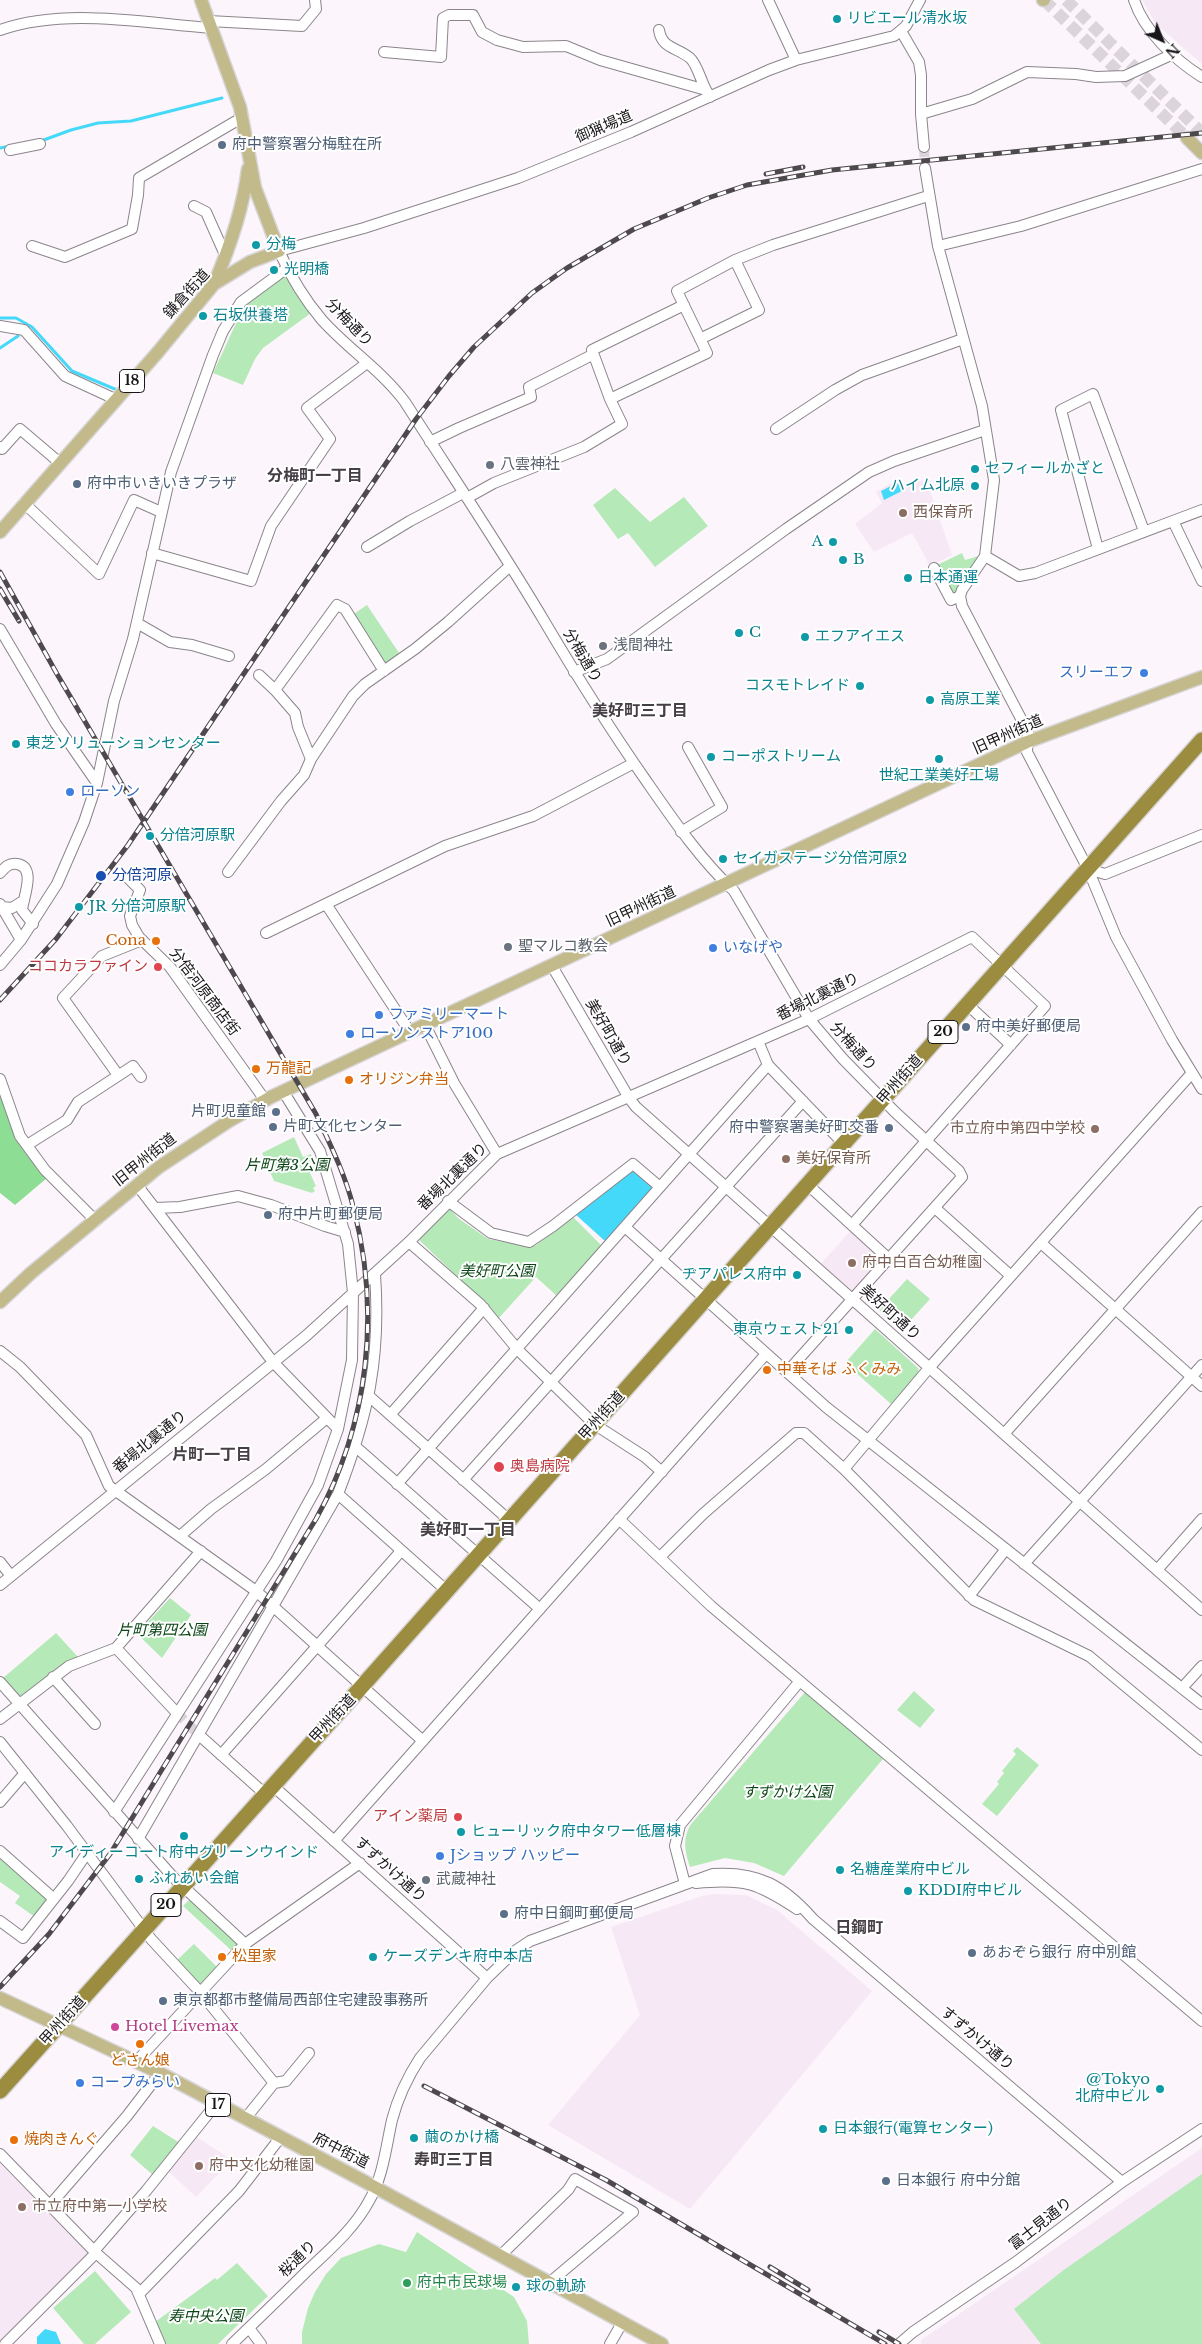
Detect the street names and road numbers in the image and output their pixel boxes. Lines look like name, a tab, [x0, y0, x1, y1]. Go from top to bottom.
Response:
street label: 御猟場道	[573, 107, 635, 147]
street label: 鎌倉街道	[160, 266, 214, 322]
street label: 分梅通り	[322, 295, 376, 351]
road number: 18	[120, 370, 144, 392]
street label: 分梅通り	[559, 626, 605, 686]
street label: 旧甲州街道	[970, 712, 1046, 758]
street label: 旧甲州街道	[603, 883, 679, 931]
street label: 分倍河原商店街	[165, 945, 243, 1039]
street label: 番場北裏通り	[774, 969, 862, 1025]
street label: 美好町通り	[581, 996, 635, 1070]
street label: 分梅通り	[826, 1019, 880, 1075]
road number: 20	[928, 1020, 958, 1044]
street label: 甲州街道	[874, 1051, 926, 1109]
street label: 旧甲州街道	[110, 1130, 180, 1190]
street label: 番場北裏通り	[414, 1139, 492, 1215]
street label: 美好町通り	[856, 1281, 924, 1345]
street label: 甲州街道	[575, 1388, 629, 1444]
street label: 番場北裏通り	[109, 1407, 191, 1477]
street label: 甲州街道	[306, 1691, 360, 1747]
street label: すずかけ通り	[351, 1833, 429, 1907]
road number: 20	[151, 1894, 181, 1916]
street label: 甲州街道	[36, 1993, 90, 2049]
street label: すずかけ通り	[937, 2003, 1017, 2075]
road number: 17	[206, 2094, 230, 2116]
street label: 府中街道	[310, 2129, 372, 2173]
street label: 富士見通り	[1006, 2194, 1076, 2254]
street label: 桜通り	[276, 2237, 320, 2281]

